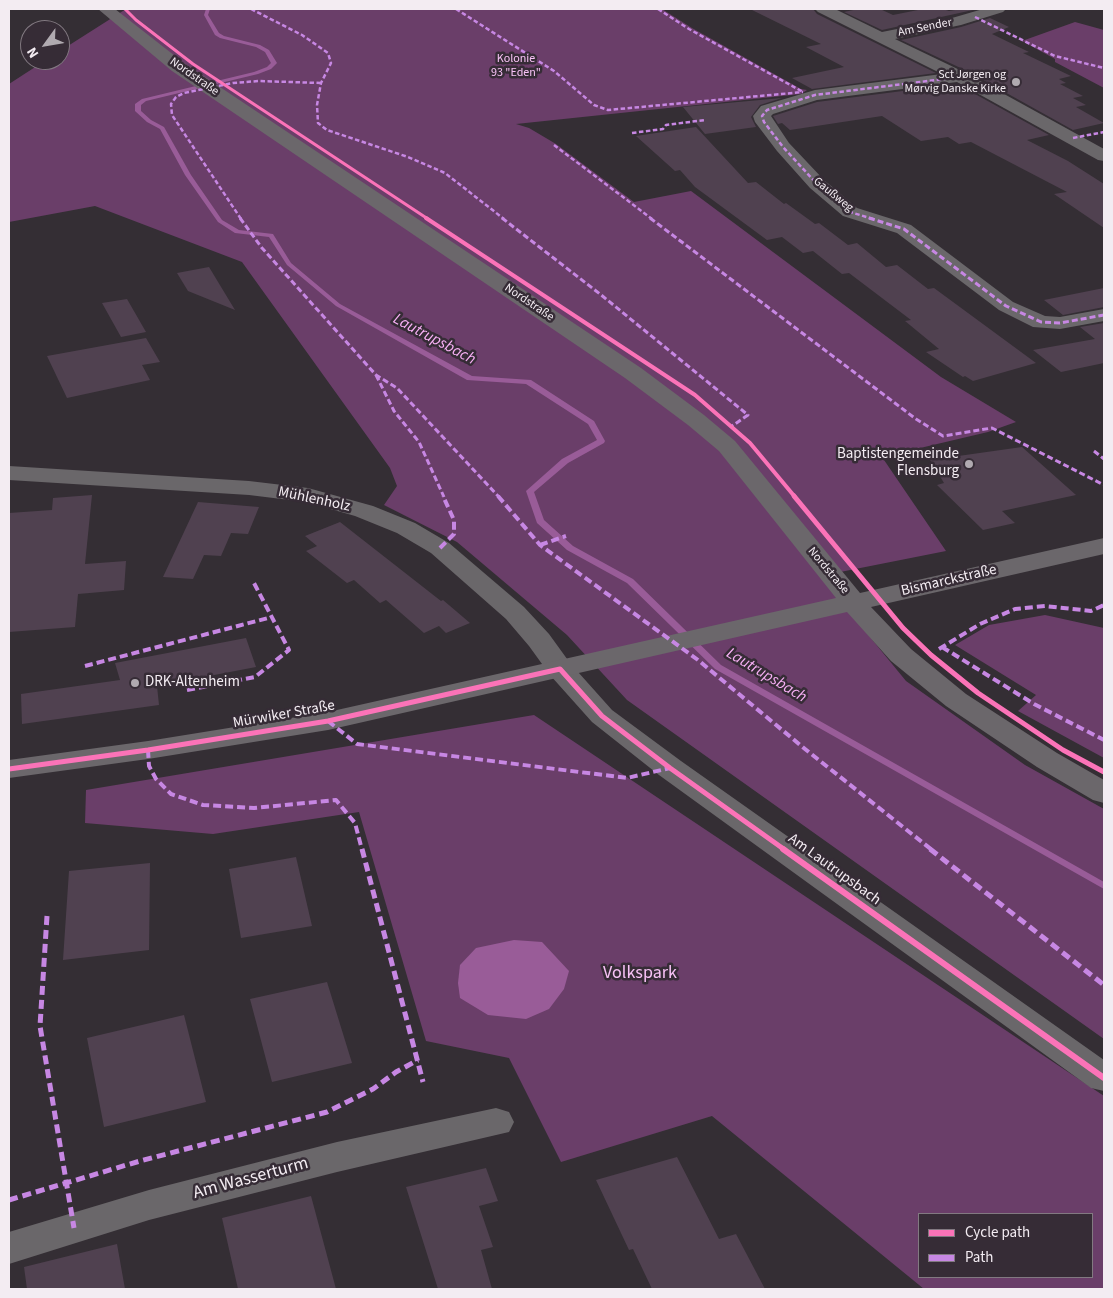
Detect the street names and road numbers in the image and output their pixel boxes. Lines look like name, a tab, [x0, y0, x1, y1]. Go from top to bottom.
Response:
street label: Am Sender	[897, 16, 953, 40]
street label: Nordstraße	[167, 55, 221, 99]
street label: Gaußweg	[810, 175, 856, 215]
street label: Nordstraße	[502, 281, 556, 325]
street label: Mühlenholz	[276, 484, 352, 516]
street label: Nordstraße	[804, 545, 852, 597]
street label: Bismarckstraße	[899, 561, 999, 601]
street label: Mürwiker Straße	[232, 697, 336, 733]
street label: Am Lautrupsbach	[784, 830, 884, 910]
street label: Am Wasserturm	[191, 1153, 311, 1205]

